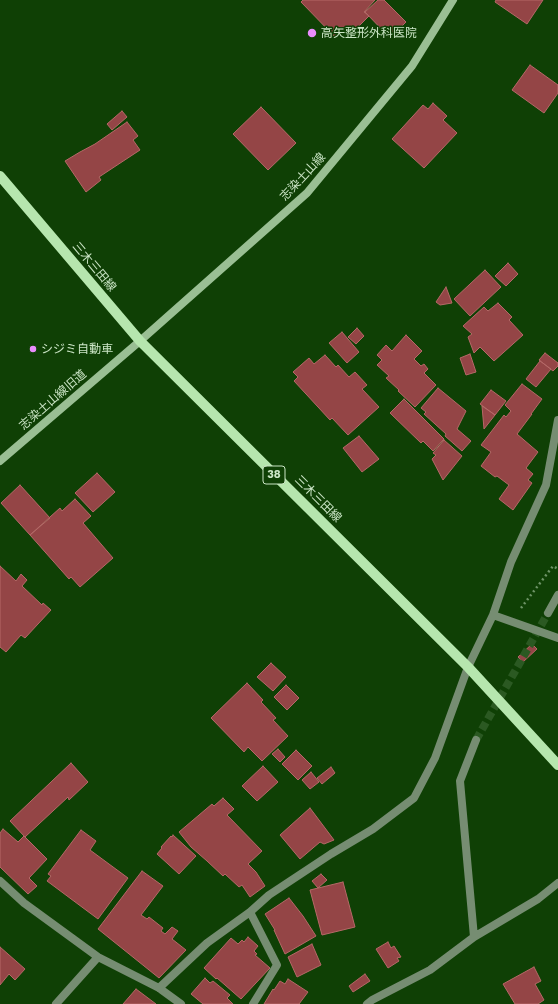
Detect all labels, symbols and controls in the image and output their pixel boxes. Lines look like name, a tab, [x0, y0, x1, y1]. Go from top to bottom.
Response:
place label: 高矢整形外科医院	[321, 26, 417, 40]
marker: 高矢整形外科医院	[306, 27, 318, 39]
street label: 志染土山線	[277, 150, 329, 204]
street label: 三木三田線	[69, 239, 119, 295]
place label: シジミ自動車	[41, 342, 113, 356]
marker: シジミ自動車	[28, 344, 38, 354]
street label: 志染土山線旧道	[17, 367, 89, 433]
road number: 38	[263, 466, 285, 484]
street label: 三木三田線	[292, 473, 344, 525]

